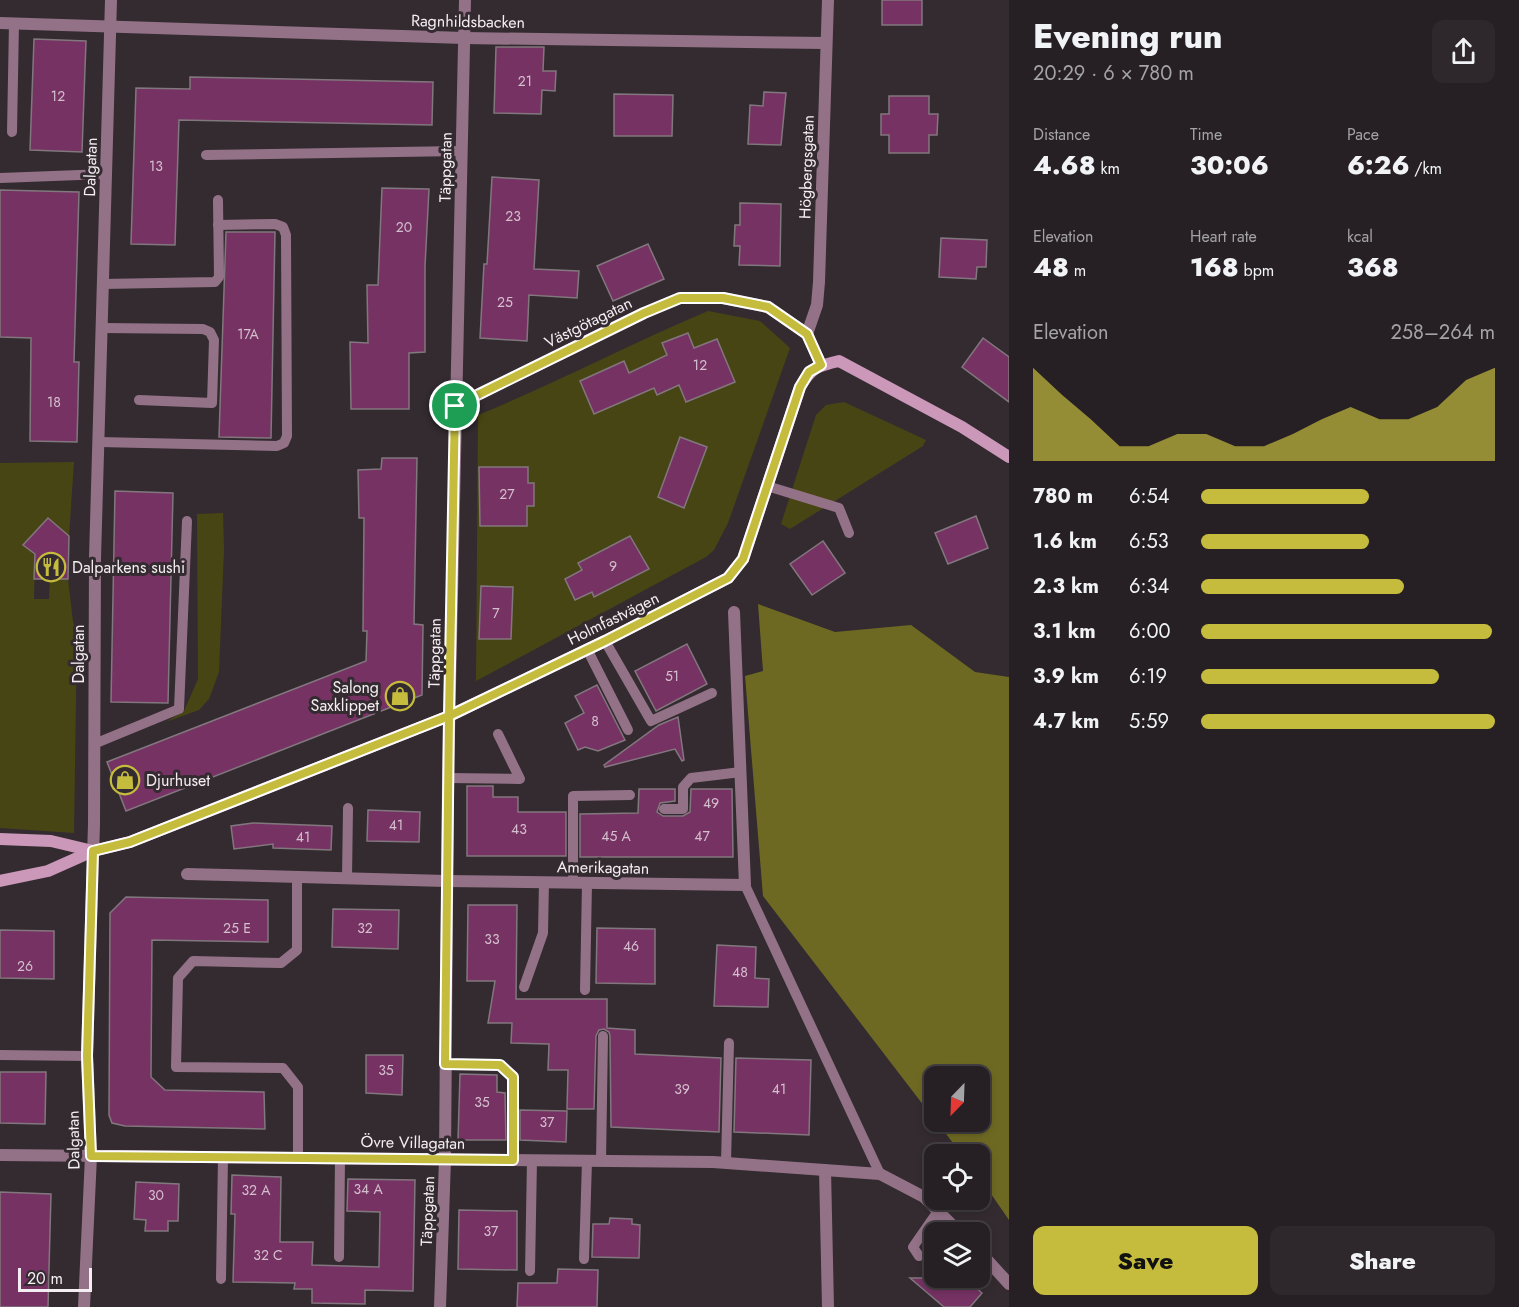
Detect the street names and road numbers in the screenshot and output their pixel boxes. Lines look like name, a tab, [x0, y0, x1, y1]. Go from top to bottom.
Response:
street label: Ragnhildsbacken	[411, 9, 525, 34]
street label: Högbergsgatan	[793, 115, 820, 220]
street label: Täppgatan	[433, 132, 458, 202]
street label: Dalgatan	[78, 137, 103, 197]
street label: Västgötagatan	[541, 291, 636, 354]
street label: Holmfastvägen	[563, 586, 663, 651]
street label: Täppgatan	[422, 618, 447, 688]
street label: Dalgatan	[67, 624, 90, 684]
street label: Amerikagatan	[557, 855, 649, 880]
street label: Dalgatan	[61, 1110, 86, 1170]
street label: Övre Villagatan	[360, 1130, 466, 1155]
street label: Täppgatan	[415, 1176, 440, 1246]

